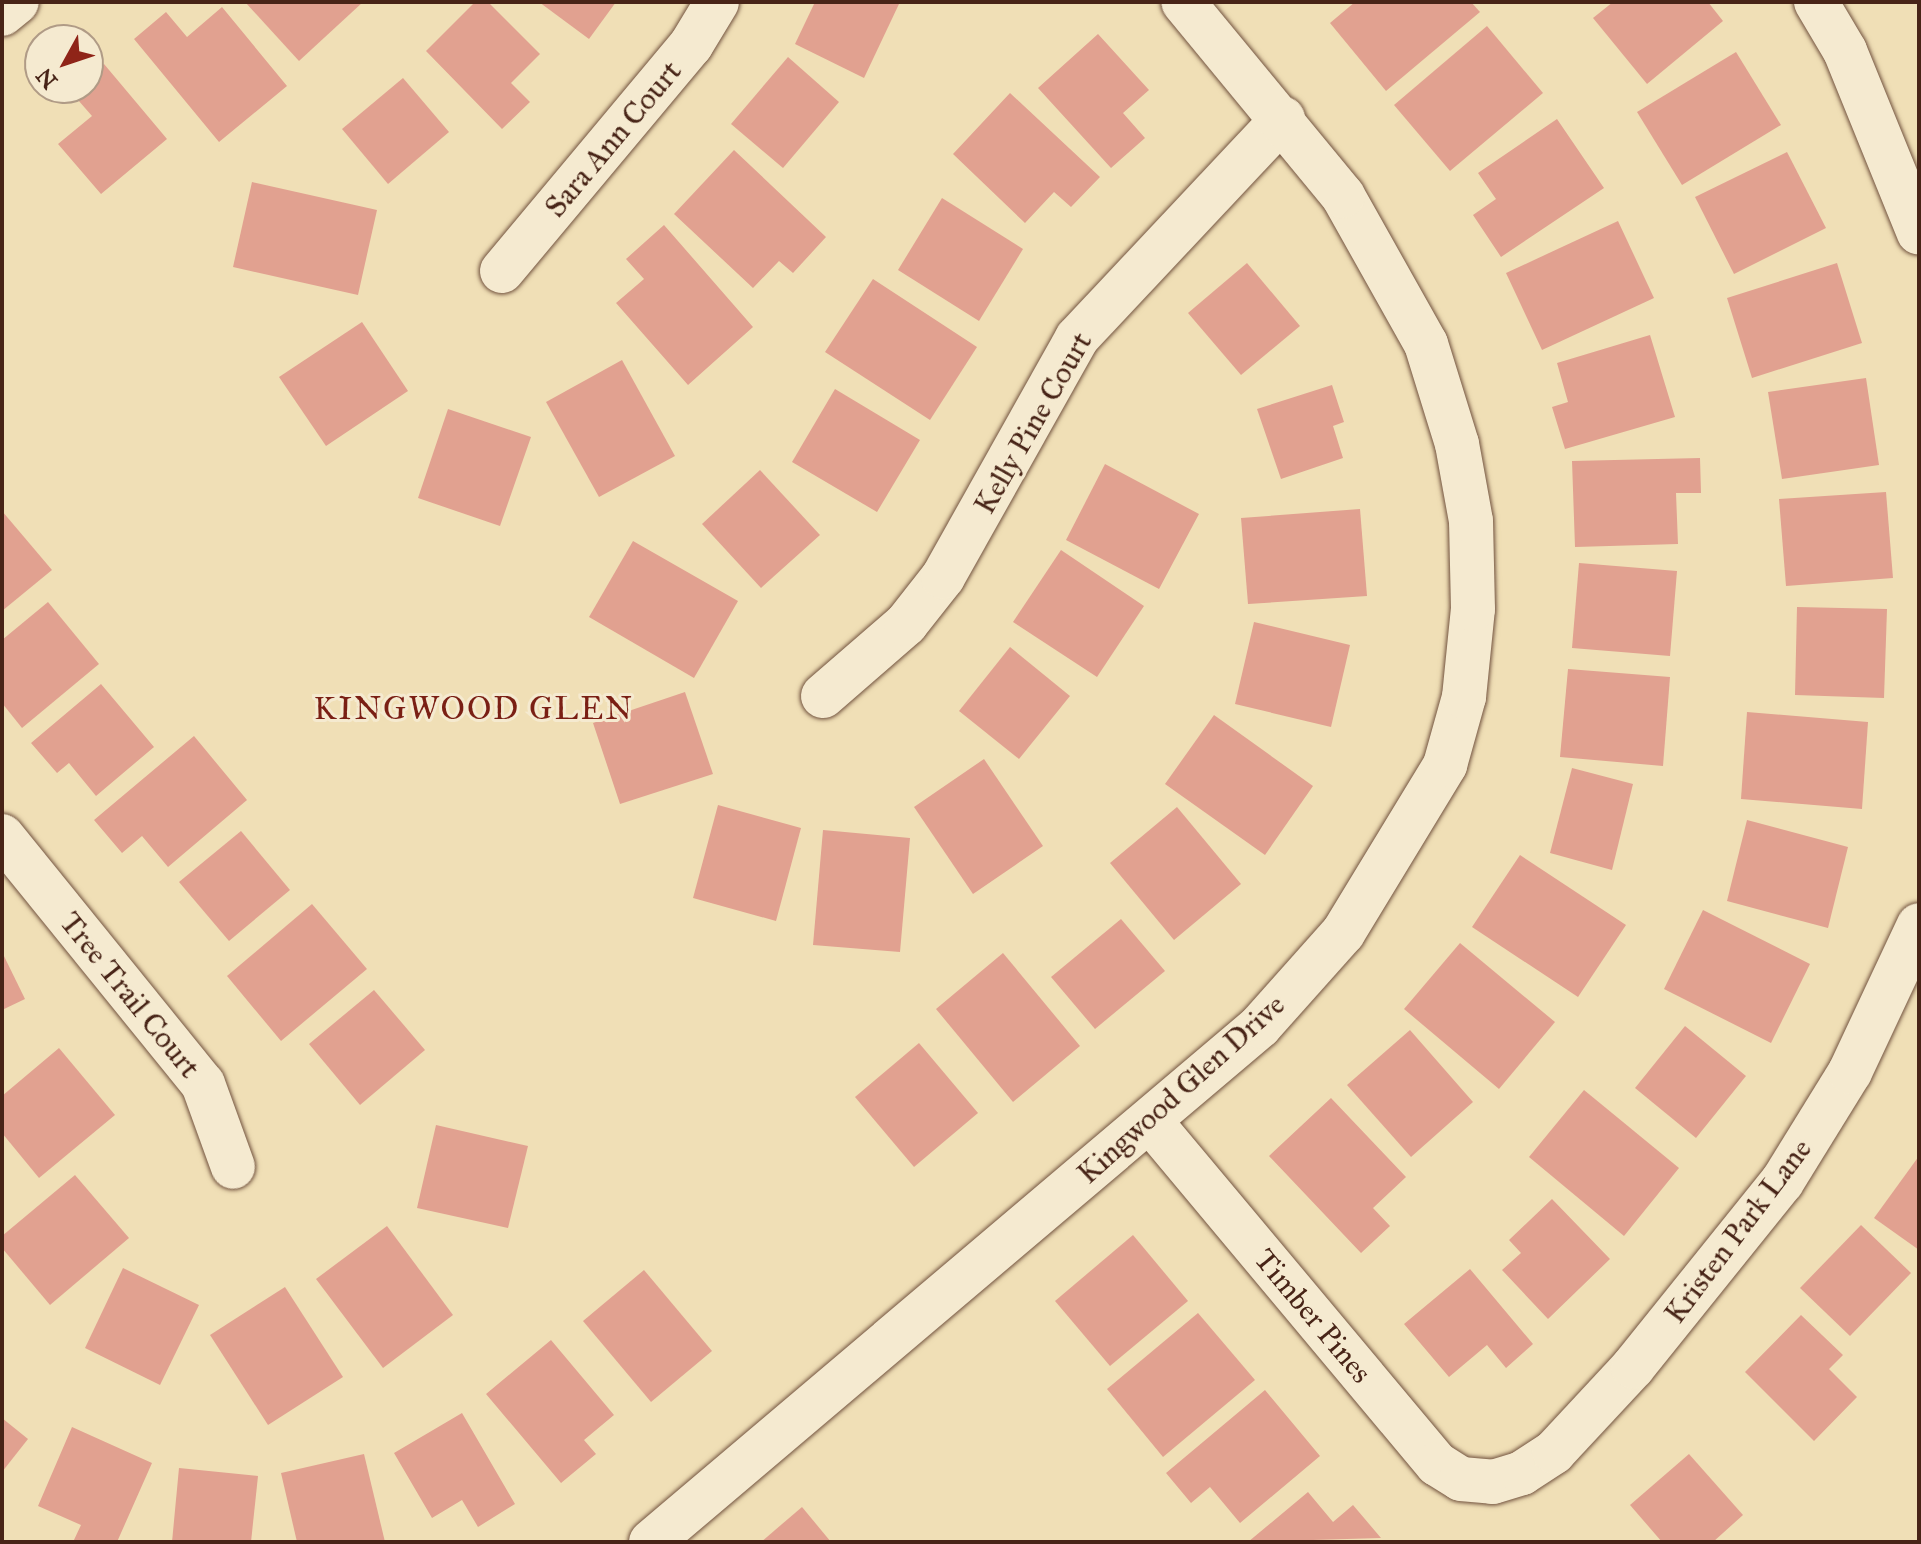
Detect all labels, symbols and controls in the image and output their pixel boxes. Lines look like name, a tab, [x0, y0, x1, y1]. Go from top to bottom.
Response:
north arrow	[24, 24, 104, 104]
street label: Sara Ann Court	[537, 53, 689, 225]
text: N	[30, 63, 63, 94]
street label: Kelly Pine Court	[966, 326, 1100, 520]
district label: KINGWOOD GLEN	[314, 690, 634, 728]
street label: Tree Trail Court	[52, 905, 208, 1085]
street label: Kingwood Glen Drive	[1070, 987, 1292, 1191]
street label: Kristen Park Lane	[1657, 1132, 1819, 1330]
street label: Timber Pines	[1247, 1242, 1379, 1390]

